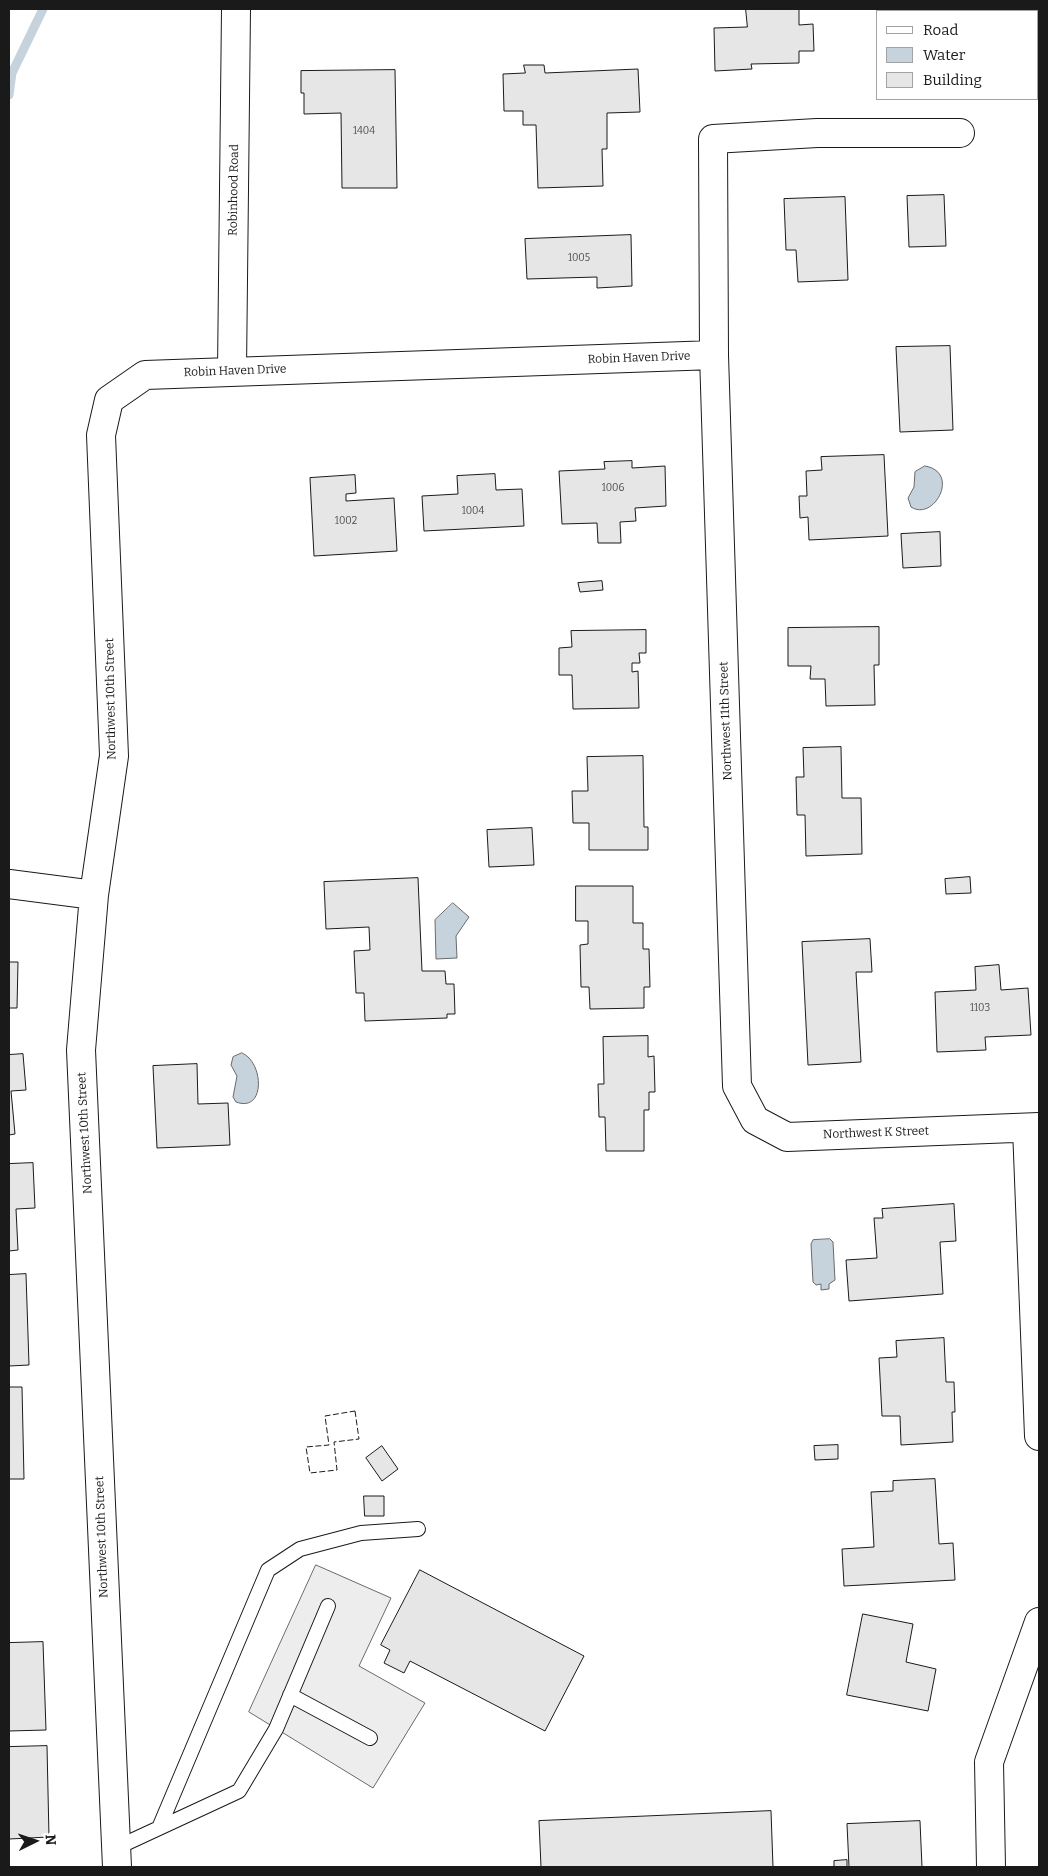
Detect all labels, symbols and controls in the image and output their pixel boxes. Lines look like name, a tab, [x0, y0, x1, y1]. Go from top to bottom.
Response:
legend	[876, 10, 1038, 100]
text: Road	[923, 21, 958, 39]
text: Water	[923, 46, 965, 64]
text: Building	[923, 71, 982, 89]
house number: 1404	[353, 125, 375, 137]
street label: Robinhood Road	[226, 144, 242, 236]
house number: 1005	[568, 252, 590, 264]
street label: Robin Haven Drive	[587, 349, 691, 367]
street label: Robin Haven Drive	[183, 362, 287, 380]
house number: 1006	[602, 482, 624, 494]
house number: 1004	[462, 505, 484, 517]
house number: 1002	[335, 515, 357, 527]
street label: Northwest 10th Street	[103, 638, 119, 760]
street label: Northwest 11th Street	[717, 661, 735, 781]
house number: 1103	[970, 1002, 990, 1014]
street label: Northwest 10th Street	[75, 1072, 95, 1194]
street label: Northwest K Street	[823, 1124, 929, 1142]
street label: Northwest 10th Street	[93, 1476, 111, 1598]
north arrow	[10, 1816, 60, 1866]
text: N	[42, 1834, 59, 1846]

